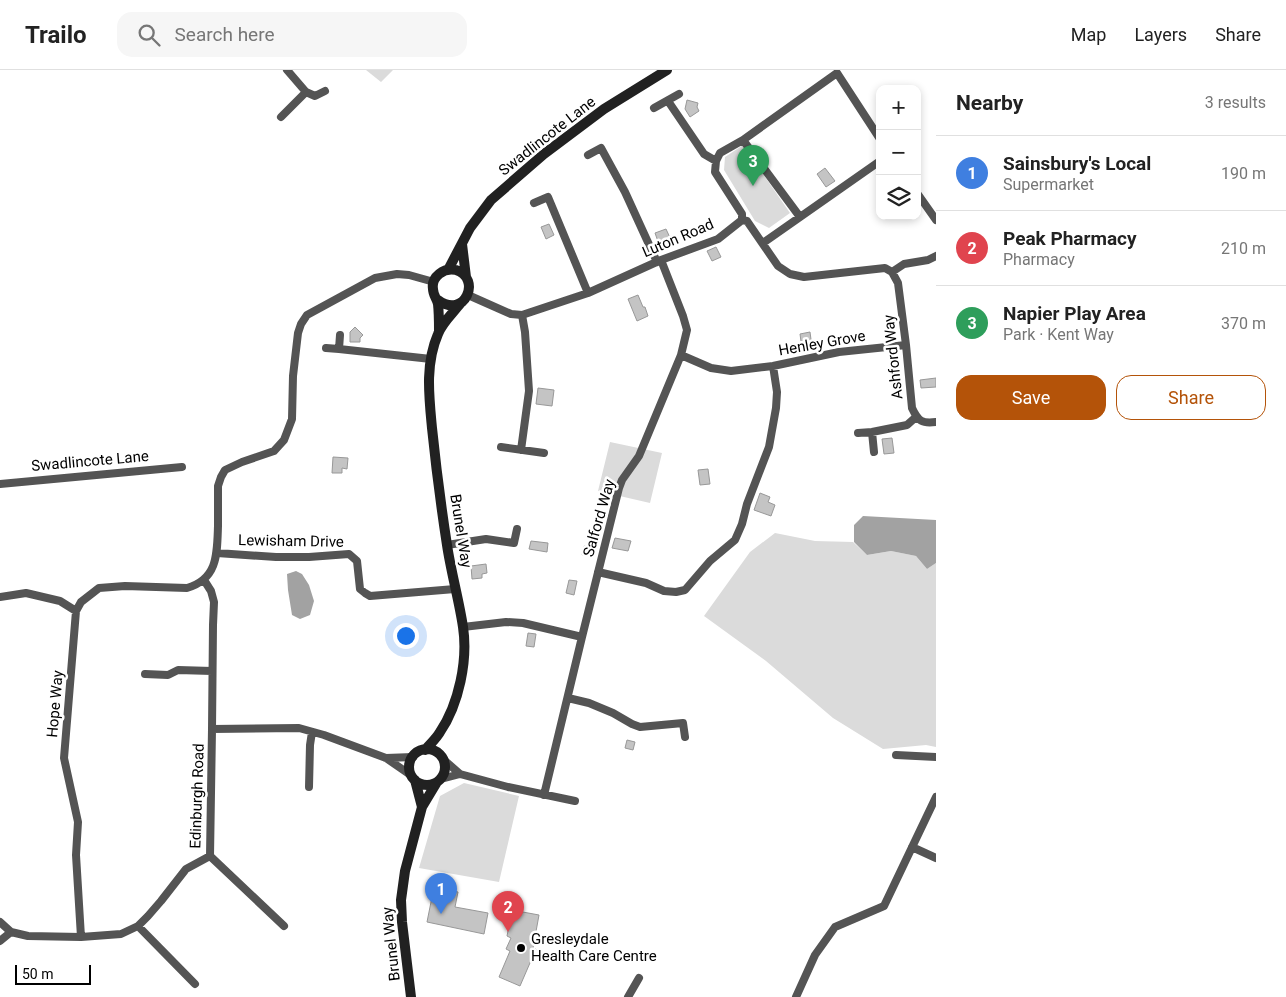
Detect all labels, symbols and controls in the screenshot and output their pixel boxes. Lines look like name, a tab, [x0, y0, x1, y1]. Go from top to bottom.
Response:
search box	[117, 12, 467, 57]
text: Trailo	[25, 21, 87, 49]
icon: search	[135, 21, 163, 49]
text: Search here	[175, 23, 275, 46]
text: Map	[1071, 24, 1106, 45]
text: Layers	[1134, 24, 1187, 45]
text: Share	[1215, 24, 1261, 45]
map controls	[876, 85, 921, 220]
button: +	[876, 85, 921, 130]
text: Nearby	[956, 91, 1023, 115]
street label: Swadlincote Lane	[495, 93, 599, 179]
text: 3 results	[1205, 93, 1266, 112]
button: −	[876, 130, 921, 175]
pin: 3	[737, 145, 769, 186]
text: Sainsbury's Local	[1003, 152, 1151, 175]
text: 1	[967, 164, 977, 183]
text: 190 m	[1221, 164, 1266, 183]
button: layers	[876, 175, 921, 220]
text: Supermarket	[1003, 175, 1094, 194]
street label: Luton Road	[640, 215, 716, 261]
text: Peak Pharmacy	[1003, 227, 1137, 250]
text: 2	[967, 239, 977, 258]
text: 210 m	[1221, 239, 1266, 258]
text: Pharmacy	[1003, 250, 1075, 269]
text: Napier Play Area	[1003, 302, 1146, 325]
street label: Ashford Way	[880, 314, 906, 400]
text: 3	[967, 314, 977, 333]
text: 370 m	[1221, 314, 1266, 333]
text: Park · Kent Way	[1003, 325, 1114, 344]
street label: Henley Grove	[777, 326, 867, 360]
button: Save	[956, 375, 1106, 420]
button: Share	[1116, 375, 1266, 420]
street label: Swadlincote Lane	[31, 447, 150, 475]
street label: Salford Way	[579, 477, 619, 559]
street label: Brunel Way	[446, 493, 476, 569]
street label: Lewisham Drive	[238, 531, 344, 551]
your location	[393, 623, 419, 649]
street label: Hope Way	[43, 670, 67, 738]
street label: Edinburgh Road	[186, 743, 208, 849]
pin: 1	[425, 873, 457, 914]
pin: 2	[492, 891, 524, 932]
street label: Brunel Way	[378, 906, 404, 982]
place label: Gresleydale Health Care Centre	[531, 930, 657, 965]
marker: Gresleydale Health Care Centre	[515, 942, 527, 954]
scale bar	[15, 962, 91, 985]
text: 50 m	[22, 966, 54, 982]

